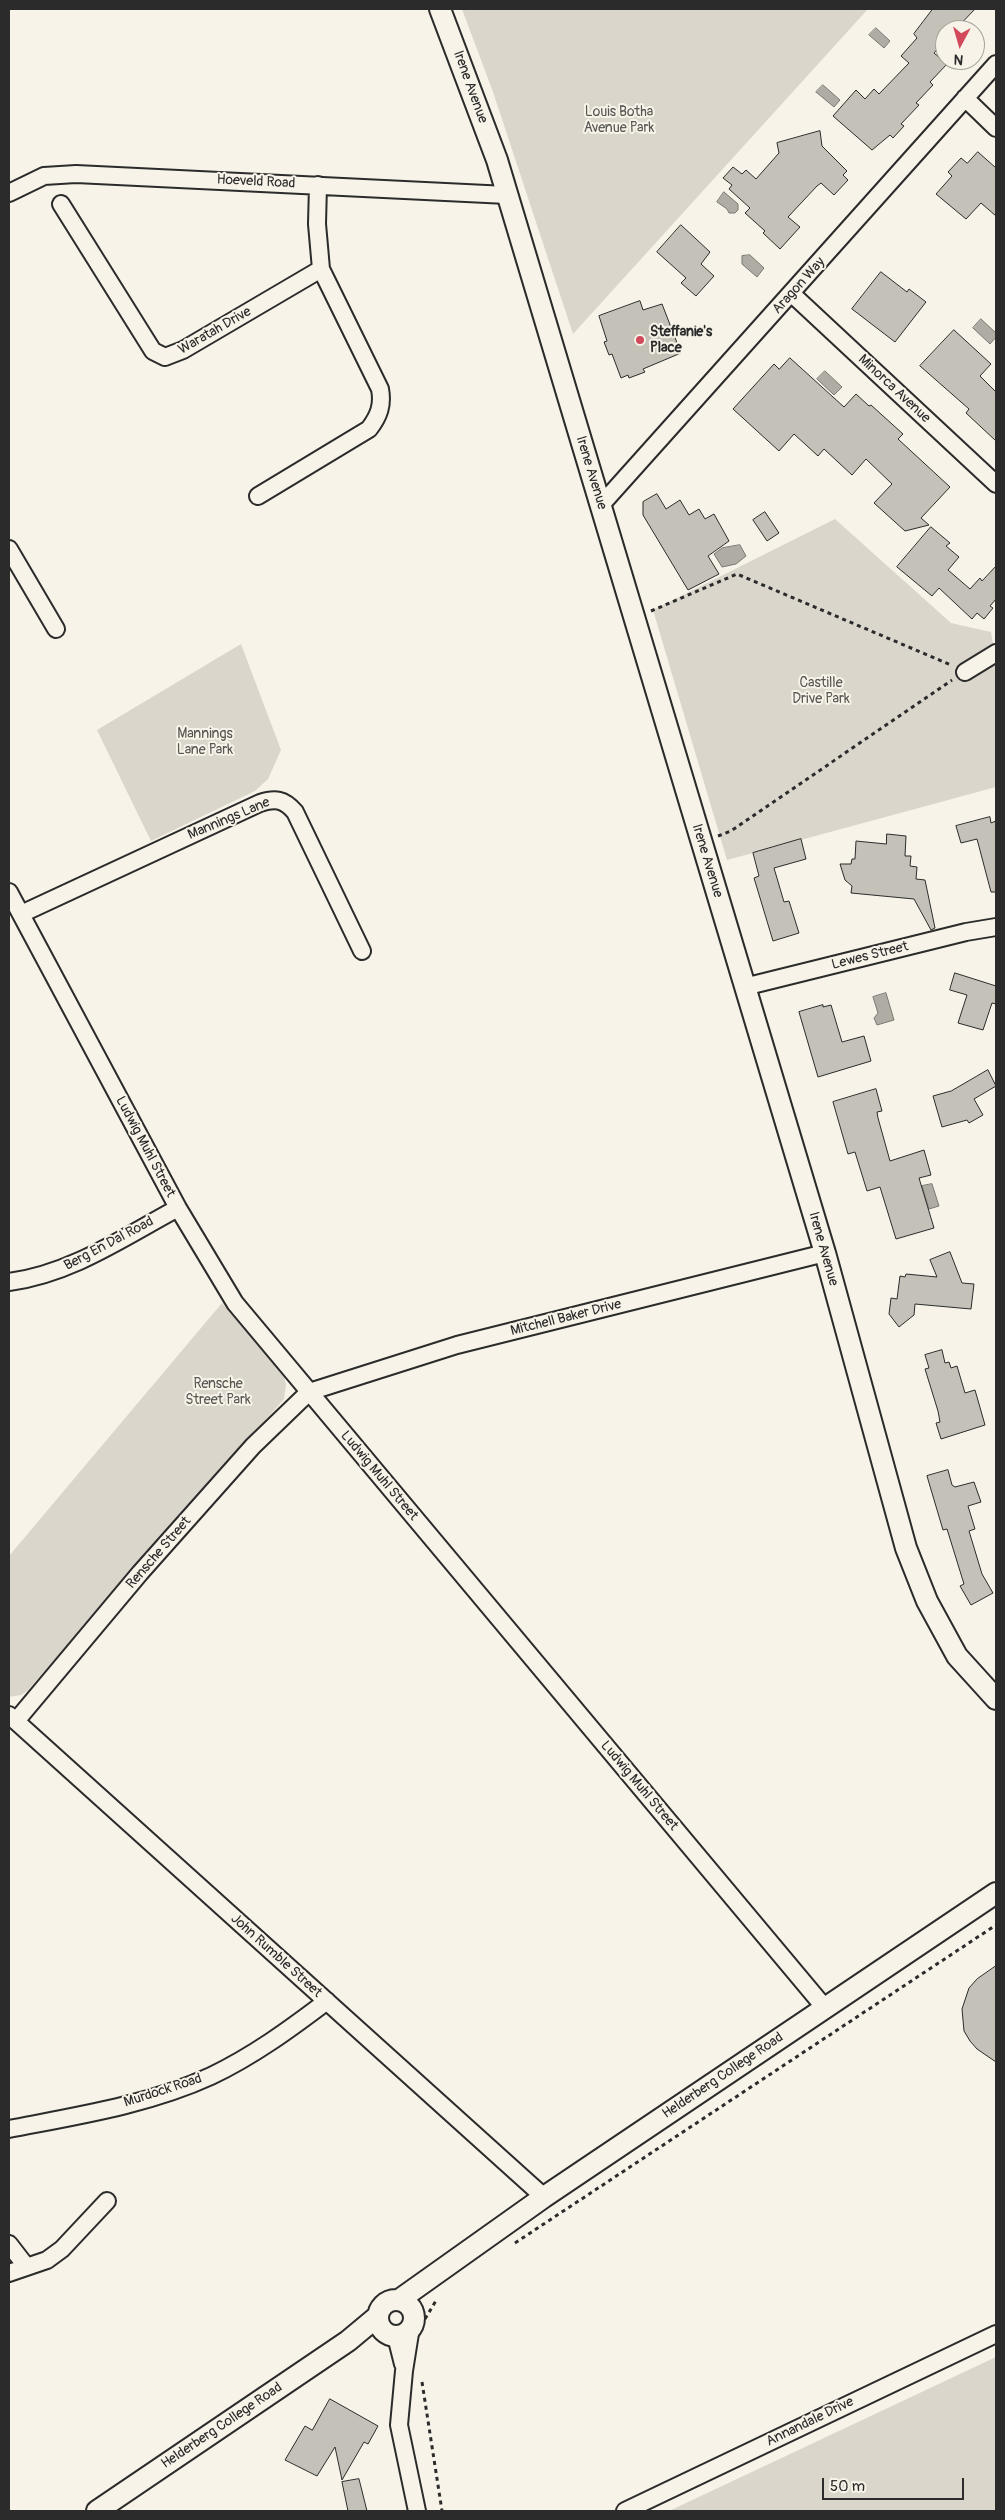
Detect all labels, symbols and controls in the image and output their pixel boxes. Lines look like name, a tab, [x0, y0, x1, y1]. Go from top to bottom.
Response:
north arrow	[935, 20, 985, 70]
street label: Irene Avenue	[449, 48, 491, 126]
text: N	[953, 50, 964, 68]
park label: Louis Botha Avenue Park	[584, 104, 654, 136]
street label: Hoeveld Road	[216, 172, 296, 192]
street label: Aragon Way	[769, 254, 829, 318]
street label: Waratah Drive	[176, 303, 254, 359]
place label: Steffanie's Place	[650, 324, 712, 357]
marker: Steffanie's Place	[634, 334, 646, 346]
street label: Minorca Avenue	[854, 351, 934, 427]
street label: Irene Avenue	[572, 434, 610, 512]
park label: Castille Drive Park	[792, 675, 850, 708]
park label: Mannings Lane Park	[177, 726, 233, 759]
street label: Mannings Lane	[185, 794, 273, 844]
street label: Irene Avenue	[688, 822, 726, 900]
street label: Lewes Street	[830, 938, 910, 974]
street label: Ludwig Muhl Street	[111, 1094, 179, 1200]
street label: Irene Avenue	[804, 1210, 842, 1288]
street label: Berg En Dal Road	[61, 1213, 157, 1275]
street label: Mitchell Baker Drive	[509, 1296, 623, 1340]
park label: Rensche Street Park	[185, 1376, 251, 1408]
street label: Ludwig Muhl Street	[337, 1428, 421, 1524]
street label: Rensche Street	[123, 1513, 195, 1593]
street label: Ludwig Muhl Street	[597, 1738, 681, 1834]
street label: John Rumble Street	[227, 1911, 325, 2001]
street label: Helderberg College Road	[659, 2029, 787, 2123]
street label: Murdock Road	[122, 2071, 204, 2111]
street label: Helderberg College Road	[158, 2379, 286, 2473]
street label: Annandale Drive	[763, 2394, 857, 2450]
scale bar	[825, 2468, 968, 2500]
text: 50 m	[830, 2477, 865, 2496]

